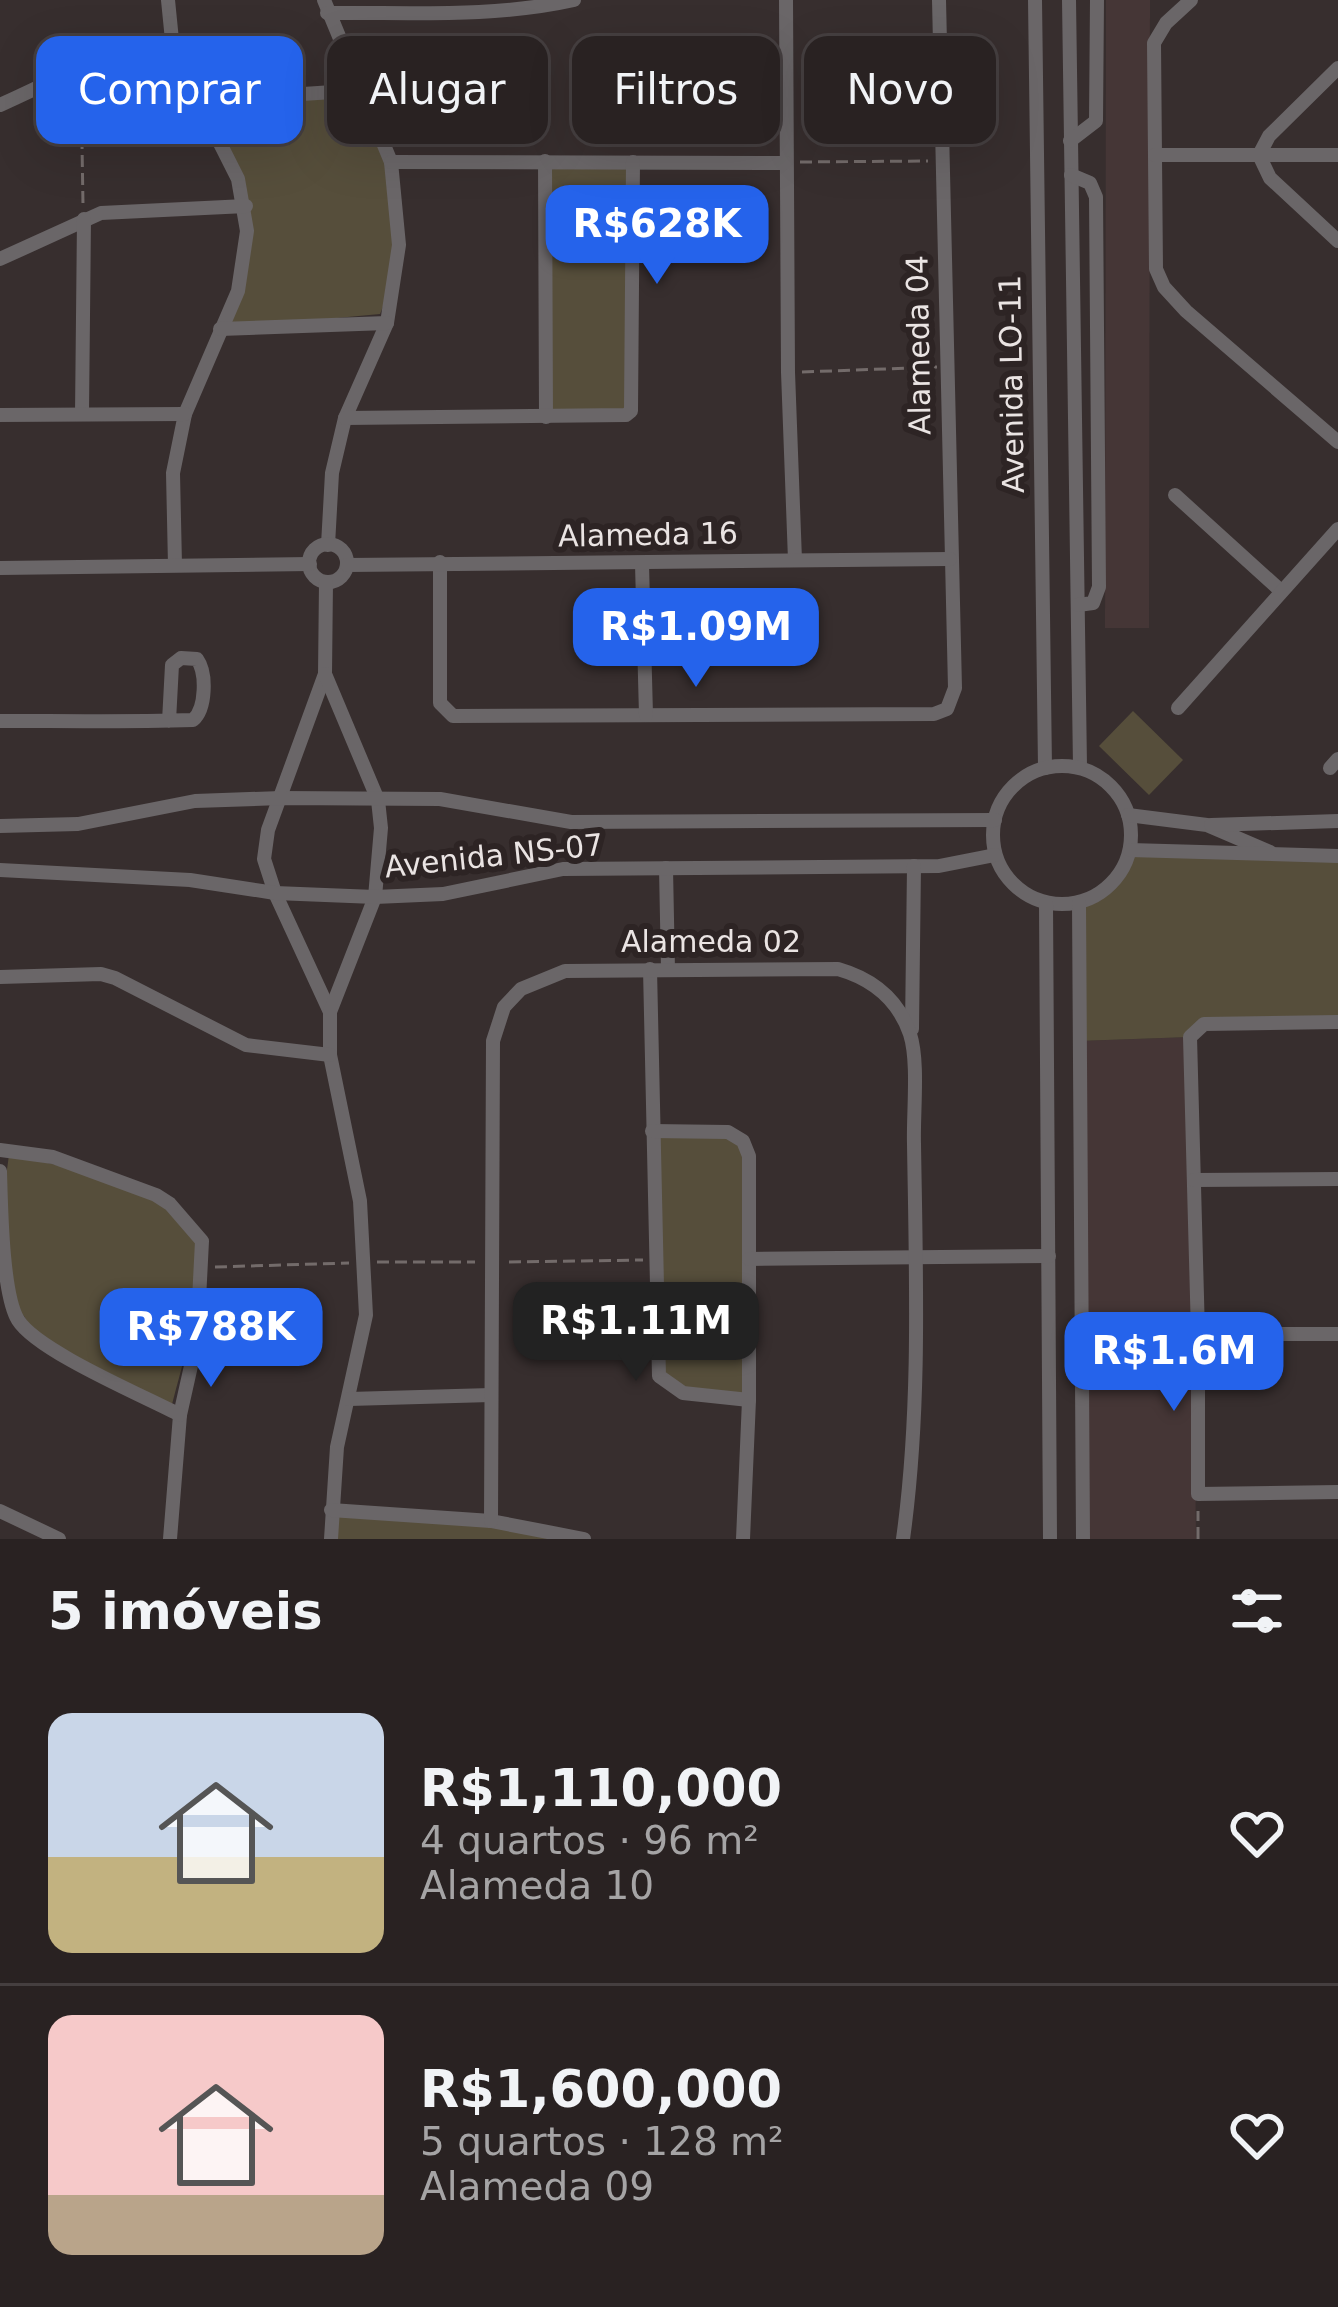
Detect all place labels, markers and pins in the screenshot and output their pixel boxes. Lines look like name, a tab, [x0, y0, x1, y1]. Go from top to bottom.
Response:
pin: R$628K	[559, 185, 755, 287]
pin: R$1.09M	[585, 588, 807, 690]
pin: R$1.11M	[525, 1282, 747, 1384]
pin: R$788K	[113, 1288, 309, 1390]
pin: R$1.6M	[1076, 1312, 1272, 1414]

